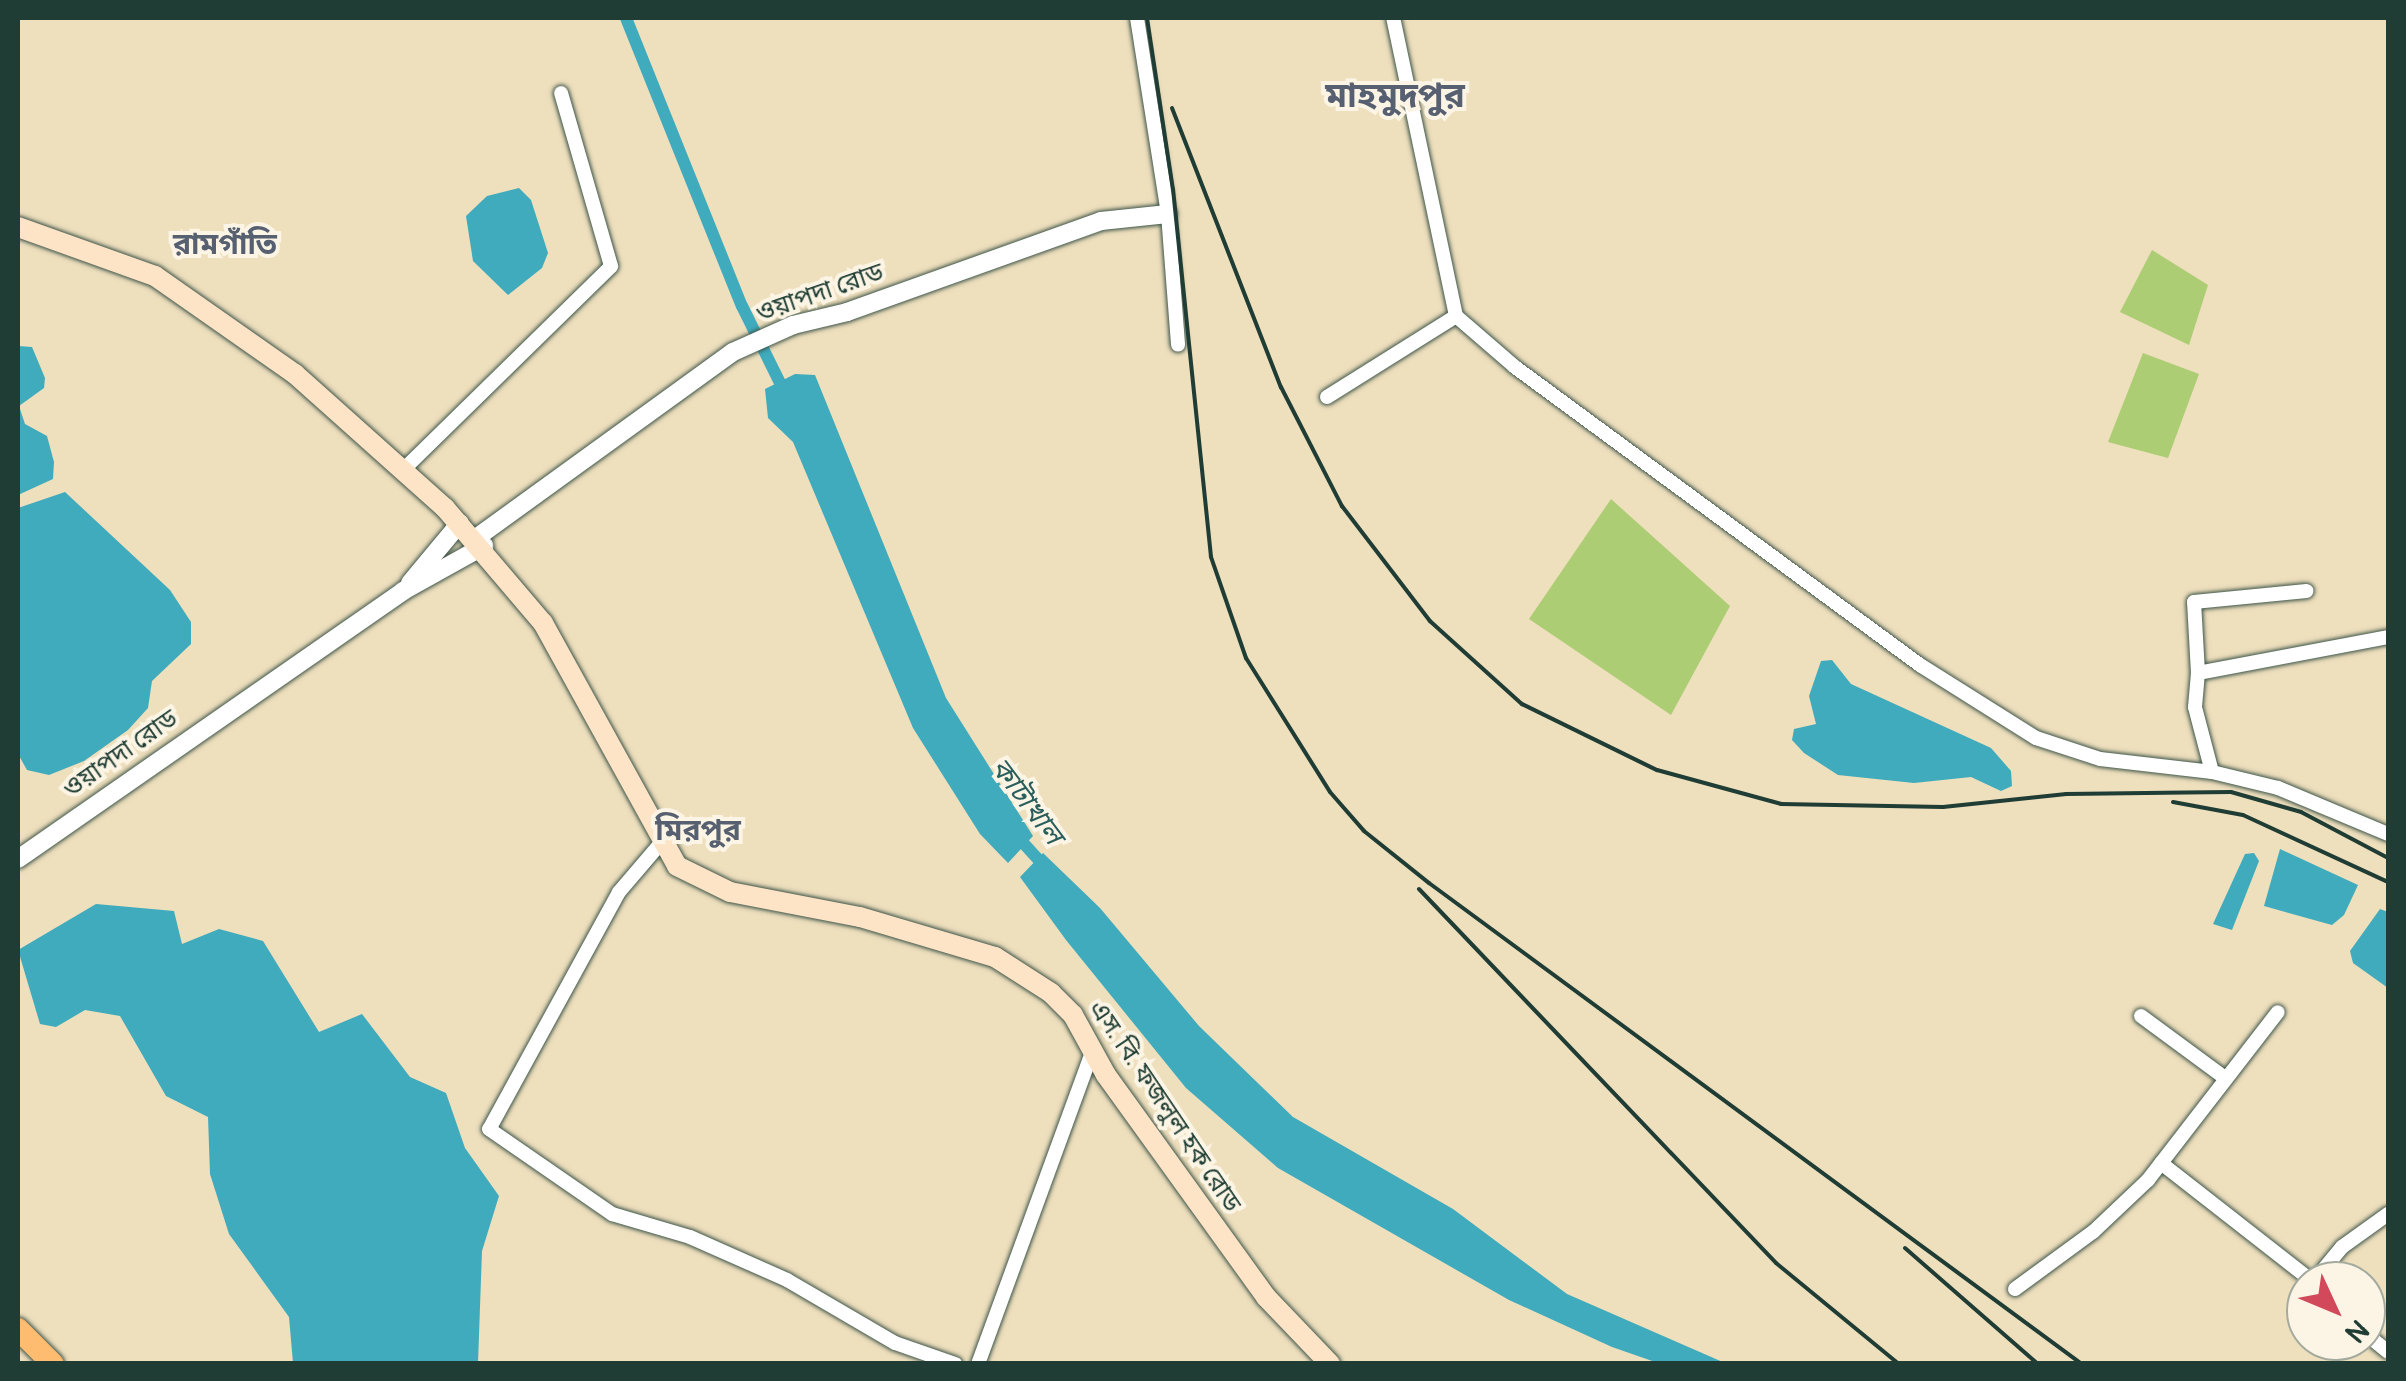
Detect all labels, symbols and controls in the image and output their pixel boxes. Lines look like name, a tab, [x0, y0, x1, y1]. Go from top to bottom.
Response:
district label: মাহমুদপুর	[1325, 75, 1465, 117]
district label: রামগাঁতি	[173, 227, 277, 263]
street label: ওয়াপদা রোড	[752, 258, 888, 330]
street label: ওয়াপদা রোড	[58, 705, 184, 805]
water label: কাটাখাল	[983, 752, 1069, 852]
district label: মিরপুর	[655, 813, 741, 849]
street label: এস. বি. ফজলুল হক রোড	[1082, 995, 1246, 1219]
north arrow	[2286, 1261, 2386, 1361]
text: N	[2337, 1312, 2376, 1350]

